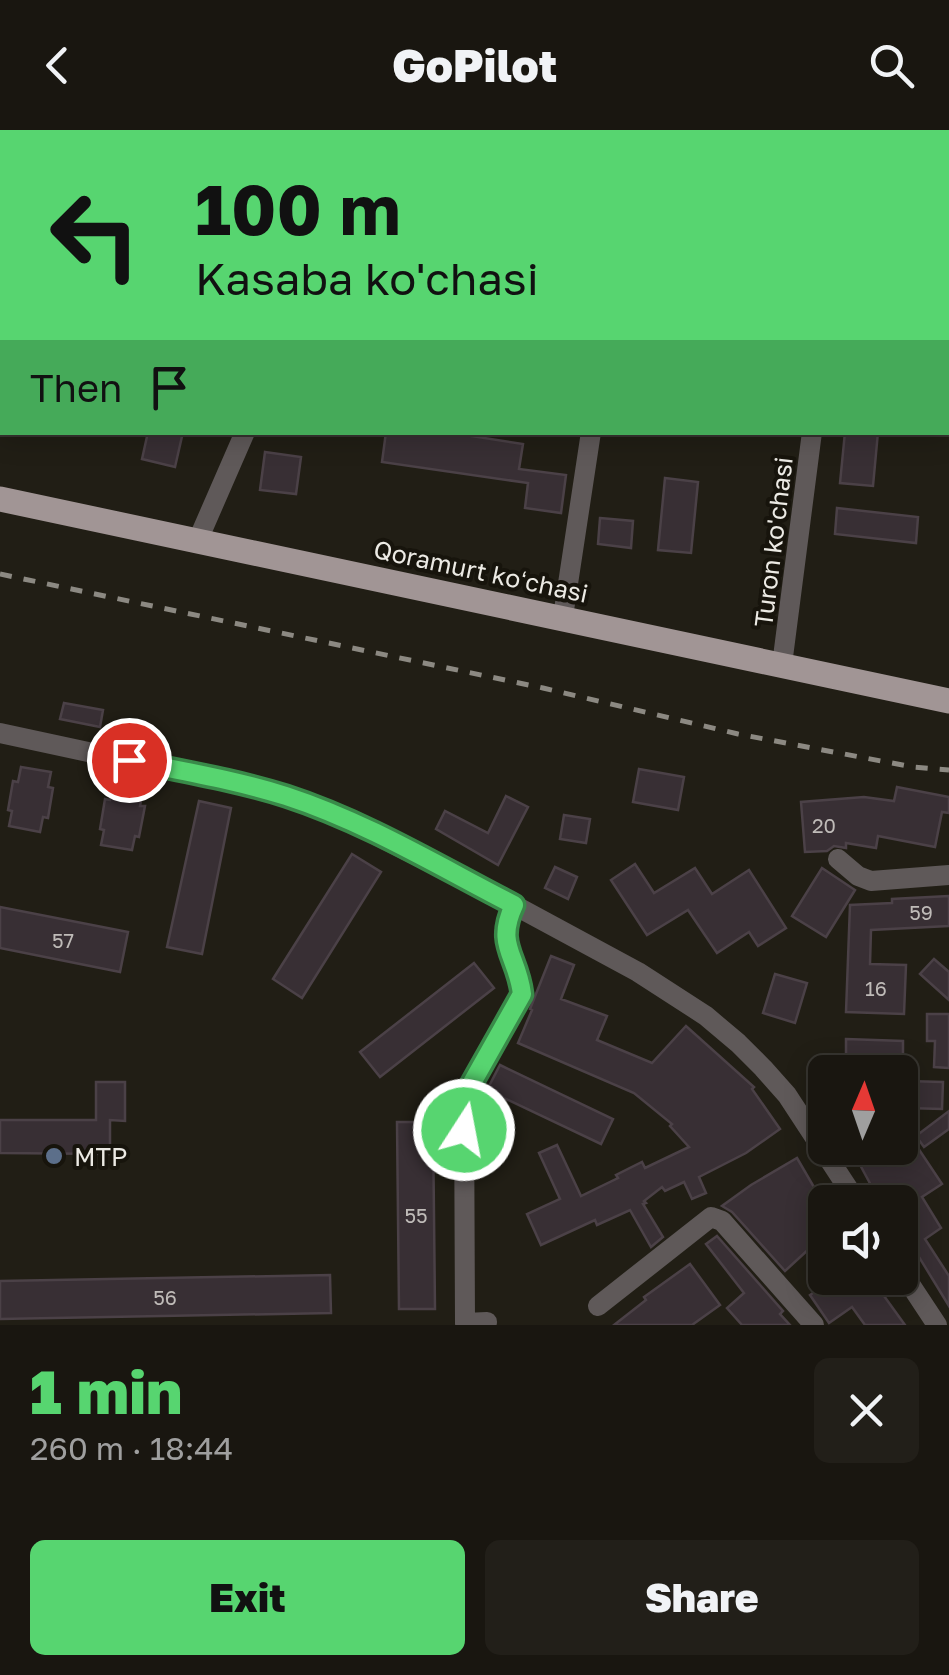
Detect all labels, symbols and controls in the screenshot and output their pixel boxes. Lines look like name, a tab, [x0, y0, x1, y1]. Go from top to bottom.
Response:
icon: back	[30, 38, 85, 93]
text: GoPilot	[392, 38, 557, 92]
icon: search	[864, 38, 919, 93]
text: 100 m	[195, 166, 401, 250]
icon: left	[30, 170, 160, 300]
text: Kasaba ko'chasi	[195, 251, 539, 305]
icon: arrive	[142, 360, 197, 415]
text: Then	[30, 365, 122, 410]
street label: Turon ko'chasi	[747, 455, 799, 629]
street label: Qoramurt koʻchasi	[371, 533, 591, 609]
pin	[87, 718, 172, 803]
icon: arrive	[102, 733, 157, 788]
house number: 20	[812, 813, 836, 837]
house number: 59	[909, 900, 933, 924]
house number: 57	[52, 928, 74, 952]
house number: 16	[865, 976, 887, 1000]
north arrow	[808, 1055, 918, 1165]
map controls	[808, 1055, 918, 1295]
position arrow	[412, 1078, 516, 1182]
place label: MTP	[74, 1141, 127, 1172]
marker: MTP	[43, 1145, 65, 1167]
button: sound	[808, 1185, 918, 1295]
house number: 55	[404, 1203, 428, 1227]
house number: 56	[153, 1285, 177, 1309]
text: 1 min	[30, 1355, 182, 1427]
button: close	[814, 1358, 919, 1463]
text: 260 m · 18:44	[30, 1429, 233, 1467]
button: Exit	[30, 1540, 465, 1655]
button: Share	[485, 1540, 919, 1655]

